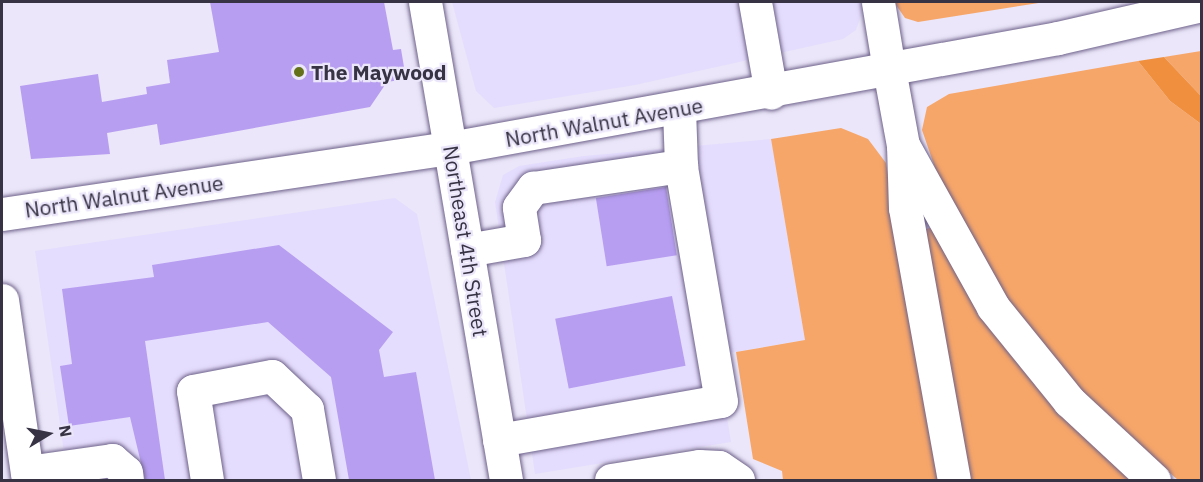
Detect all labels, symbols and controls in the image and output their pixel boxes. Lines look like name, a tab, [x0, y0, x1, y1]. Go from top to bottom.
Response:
place label: The Maywood	[311, 59, 447, 85]
marker: The Maywood	[292, 65, 306, 79]
street label: North Walnut Avenue	[503, 92, 705, 152]
street label: Northeast 4th Street	[438, 144, 494, 338]
street label: North Walnut Avenue	[23, 170, 225, 222]
north arrow	[18, 404, 78, 464]
text: N	[55, 423, 77, 438]

